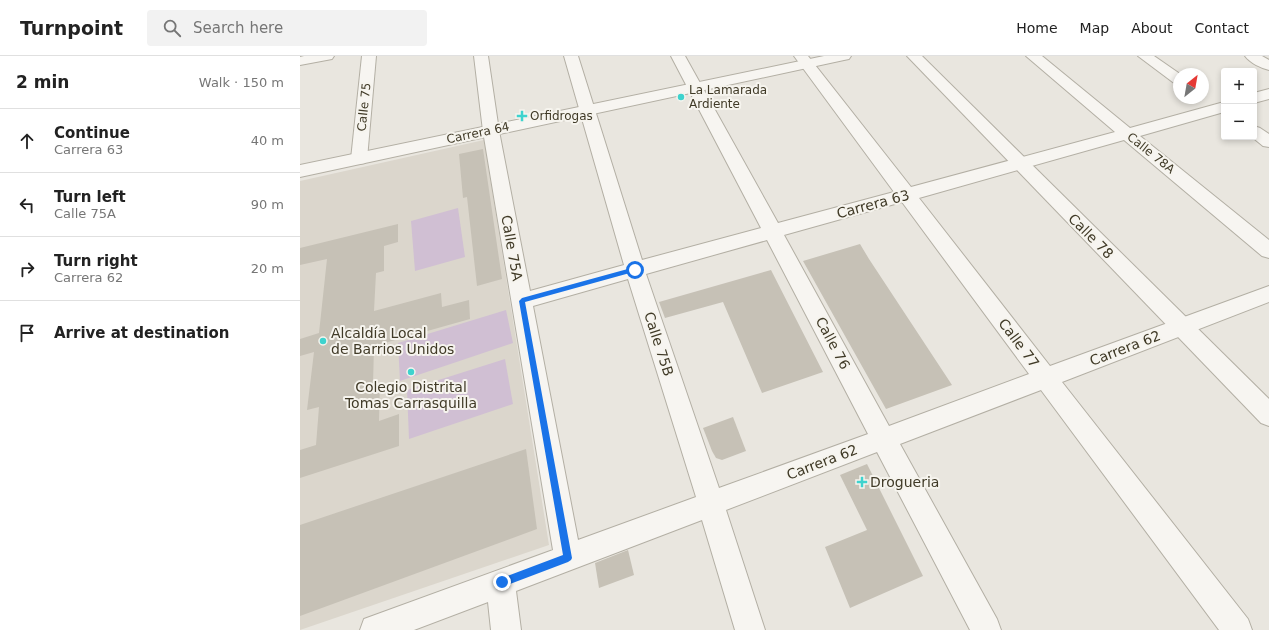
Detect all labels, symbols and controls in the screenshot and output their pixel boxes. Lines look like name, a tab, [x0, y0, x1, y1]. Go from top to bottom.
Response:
search box	[147, 10, 427, 46]
text: Turnpoint	[20, 17, 123, 39]
icon: search	[161, 17, 183, 39]
text: Search here	[193, 19, 283, 37]
text: Home	[1016, 20, 1058, 36]
text: Map	[1080, 20, 1109, 36]
text: About	[1131, 20, 1173, 36]
text: Contact	[1195, 20, 1249, 36]
north arrow	[1173, 68, 1209, 104]
map controls	[1221, 68, 1257, 140]
button: +	[1221, 68, 1257, 104]
text: 2 min	[16, 72, 69, 92]
text: Walk · 150 m	[199, 75, 284, 90]
street label: Calle 75	[354, 82, 374, 132]
place label: La Lamarada Ardiente	[689, 83, 767, 111]
marker: La Lamarada Ardiente	[676, 92, 686, 102]
button: −	[1221, 104, 1257, 140]
place label: Orfidrogas	[530, 109, 593, 123]
marker: Orfidrogas	[517, 111, 527, 121]
street label: Carrera 64	[445, 120, 511, 146]
text: Continue	[54, 124, 130, 142]
icon: ahead	[16, 130, 38, 152]
street label: Calle 78A	[1124, 130, 1178, 177]
text: 40 m	[251, 133, 284, 148]
text: Carrera 63	[54, 142, 123, 157]
street label: Carrera 63	[835, 187, 911, 221]
text: Turn left	[54, 188, 126, 206]
icon: left	[16, 194, 38, 216]
text: 90 m	[251, 197, 284, 212]
text: Calle 75A	[54, 206, 116, 221]
street label: Calle 78	[1065, 210, 1117, 262]
street label: Calle 75A	[498, 214, 526, 283]
text: Turn right	[54, 252, 138, 270]
icon: right	[16, 258, 38, 280]
text: 20 m	[251, 261, 284, 276]
route start	[626, 261, 644, 279]
text: Carrera 62	[54, 270, 123, 285]
street label: Calle 75B	[641, 310, 677, 378]
street label: Calle 76	[813, 314, 853, 372]
street label: Calle 77	[995, 315, 1043, 371]
icon: arrive	[16, 322, 38, 344]
text: Arrive at destination	[54, 324, 229, 342]
place label: Alcaldía Local de Barrios Unidos	[331, 325, 454, 357]
street label: Carrera 62	[1087, 327, 1163, 369]
marker: Alcaldía Local de Barrios Unidos	[318, 336, 328, 346]
marker: Colegio Distrital Tomas Carrasquilla	[406, 367, 416, 377]
place label: Colegio Distrital Tomas Carrasquilla	[344, 379, 477, 411]
street label: Carrera 62	[784, 441, 860, 483]
place label: Drogueria	[870, 474, 939, 490]
marker: Drogueria	[857, 477, 867, 487]
route end	[493, 573, 511, 591]

